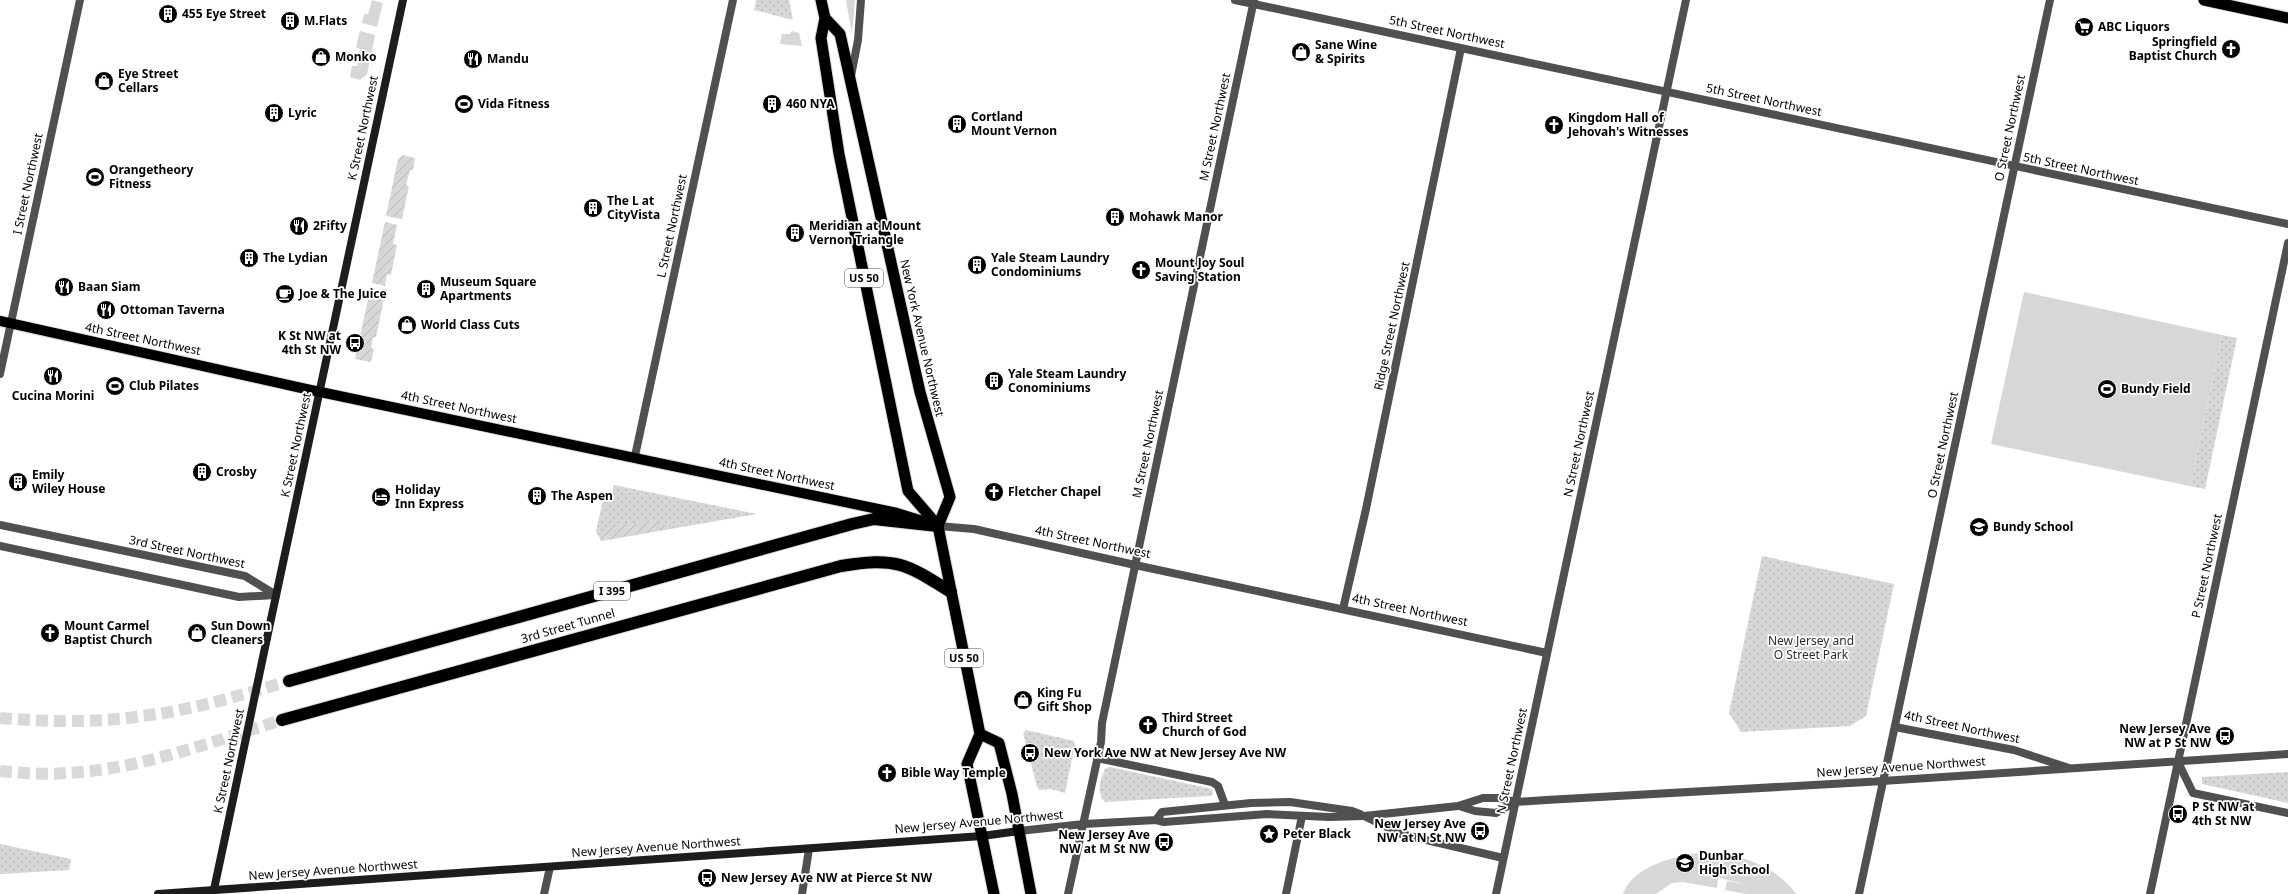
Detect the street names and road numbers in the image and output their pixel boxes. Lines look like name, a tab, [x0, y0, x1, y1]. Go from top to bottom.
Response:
street label: 5th Street Northwest	[1388, 11, 1507, 52]
street label: M Street Northwest	[1195, 71, 1234, 182]
street label: O Street Northwest	[1990, 72, 2029, 183]
street label: K Street Northwest	[343, 73, 382, 182]
street label: 5th Street Northwest	[1705, 79, 1824, 120]
street label: I Street Northwest	[8, 131, 47, 236]
street label: 5th Street Northwest	[2022, 148, 2141, 189]
street label: L Street Northwest	[652, 172, 691, 279]
street label: New York Avenue Northwest	[896, 258, 949, 419]
street label: Ridge Street Northwest	[1370, 259, 1414, 392]
road number: US 50	[845, 269, 883, 287]
street label: 4th Street Northwest	[84, 318, 203, 359]
street label: 4th Street Northwest	[400, 386, 519, 427]
street label: M Street Northwest	[1128, 388, 1167, 499]
street label: N Street Northwest	[1559, 389, 1598, 499]
street label: O Street Northwest	[1923, 389, 1962, 500]
street label: K Street Northwest	[276, 390, 315, 499]
street label: 4th Street Northwest	[718, 453, 837, 494]
street label: P Street Northwest	[2187, 511, 2226, 620]
street label: 4th Street Northwest	[1034, 521, 1153, 562]
street label: 3rd Street Northwest	[128, 531, 247, 572]
road number: I 395	[594, 582, 630, 600]
street label: 4th Street Northwest	[1351, 589, 1470, 630]
street label: 3rd Street Tunnel	[519, 604, 617, 647]
road number: US 50	[945, 649, 983, 667]
street label: K Street Northwest	[209, 706, 248, 815]
street label: N Street Northwest	[1492, 706, 1531, 816]
street label: 4th Street Northwest	[1903, 706, 2022, 747]
street label: New Jersey Avenue Northwest	[1816, 752, 1987, 781]
street label: New Jersey Avenue Northwest	[894, 806, 1065, 837]
street label: New Jersey Avenue Northwest	[571, 832, 742, 861]
street label: New Jersey Avenue Northwest	[248, 855, 419, 884]

